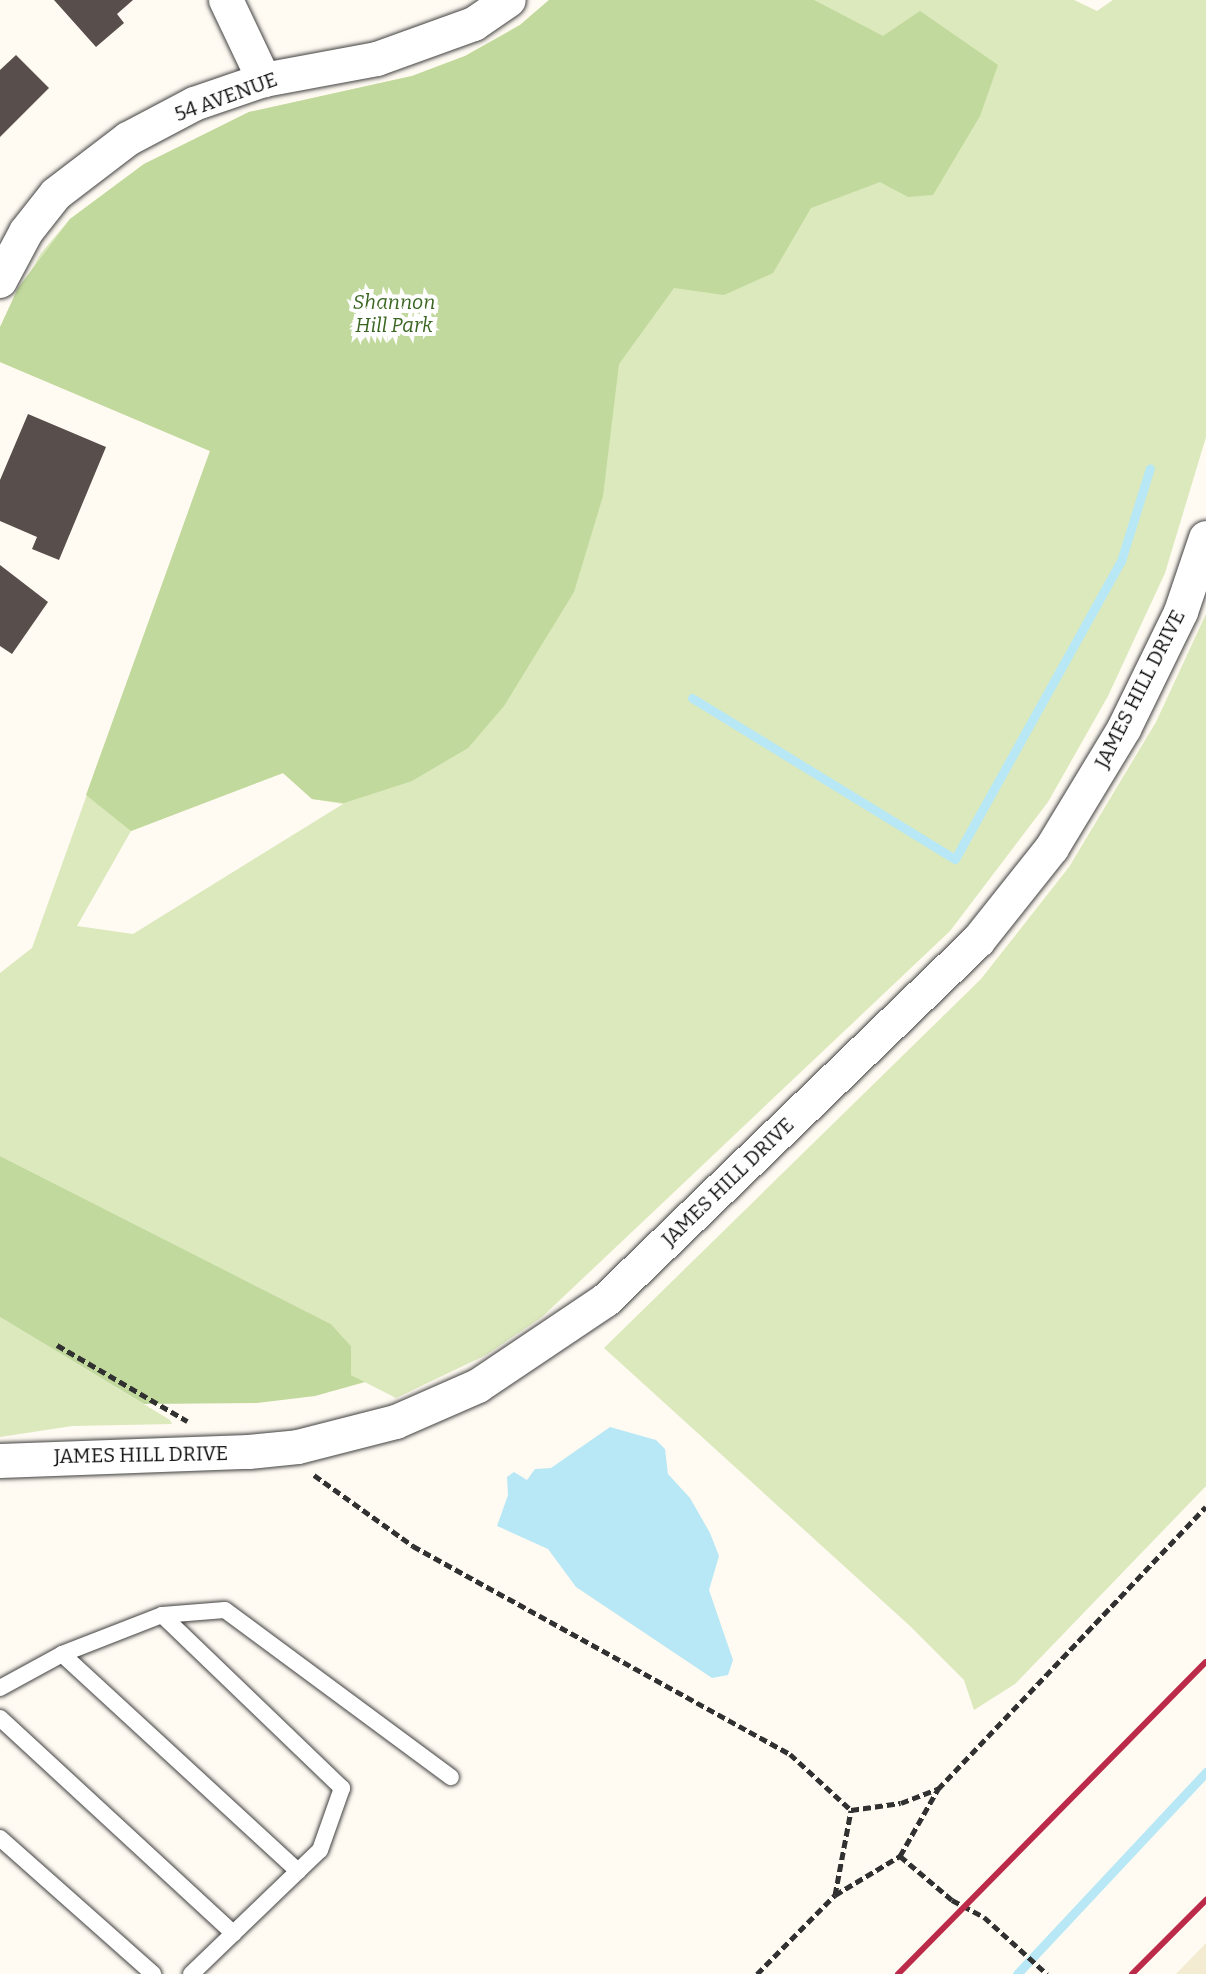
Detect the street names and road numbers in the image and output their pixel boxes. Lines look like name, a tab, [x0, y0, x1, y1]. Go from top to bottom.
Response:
street label: 54 AVENUE	[171, 67, 281, 127]
street label: JAMES HILL DRIVE	[1090, 606, 1190, 772]
street label: JAMES HILL DRIVE	[657, 1113, 799, 1251]
street label: JAMES HILL DRIVE	[54, 1441, 228, 1469]

